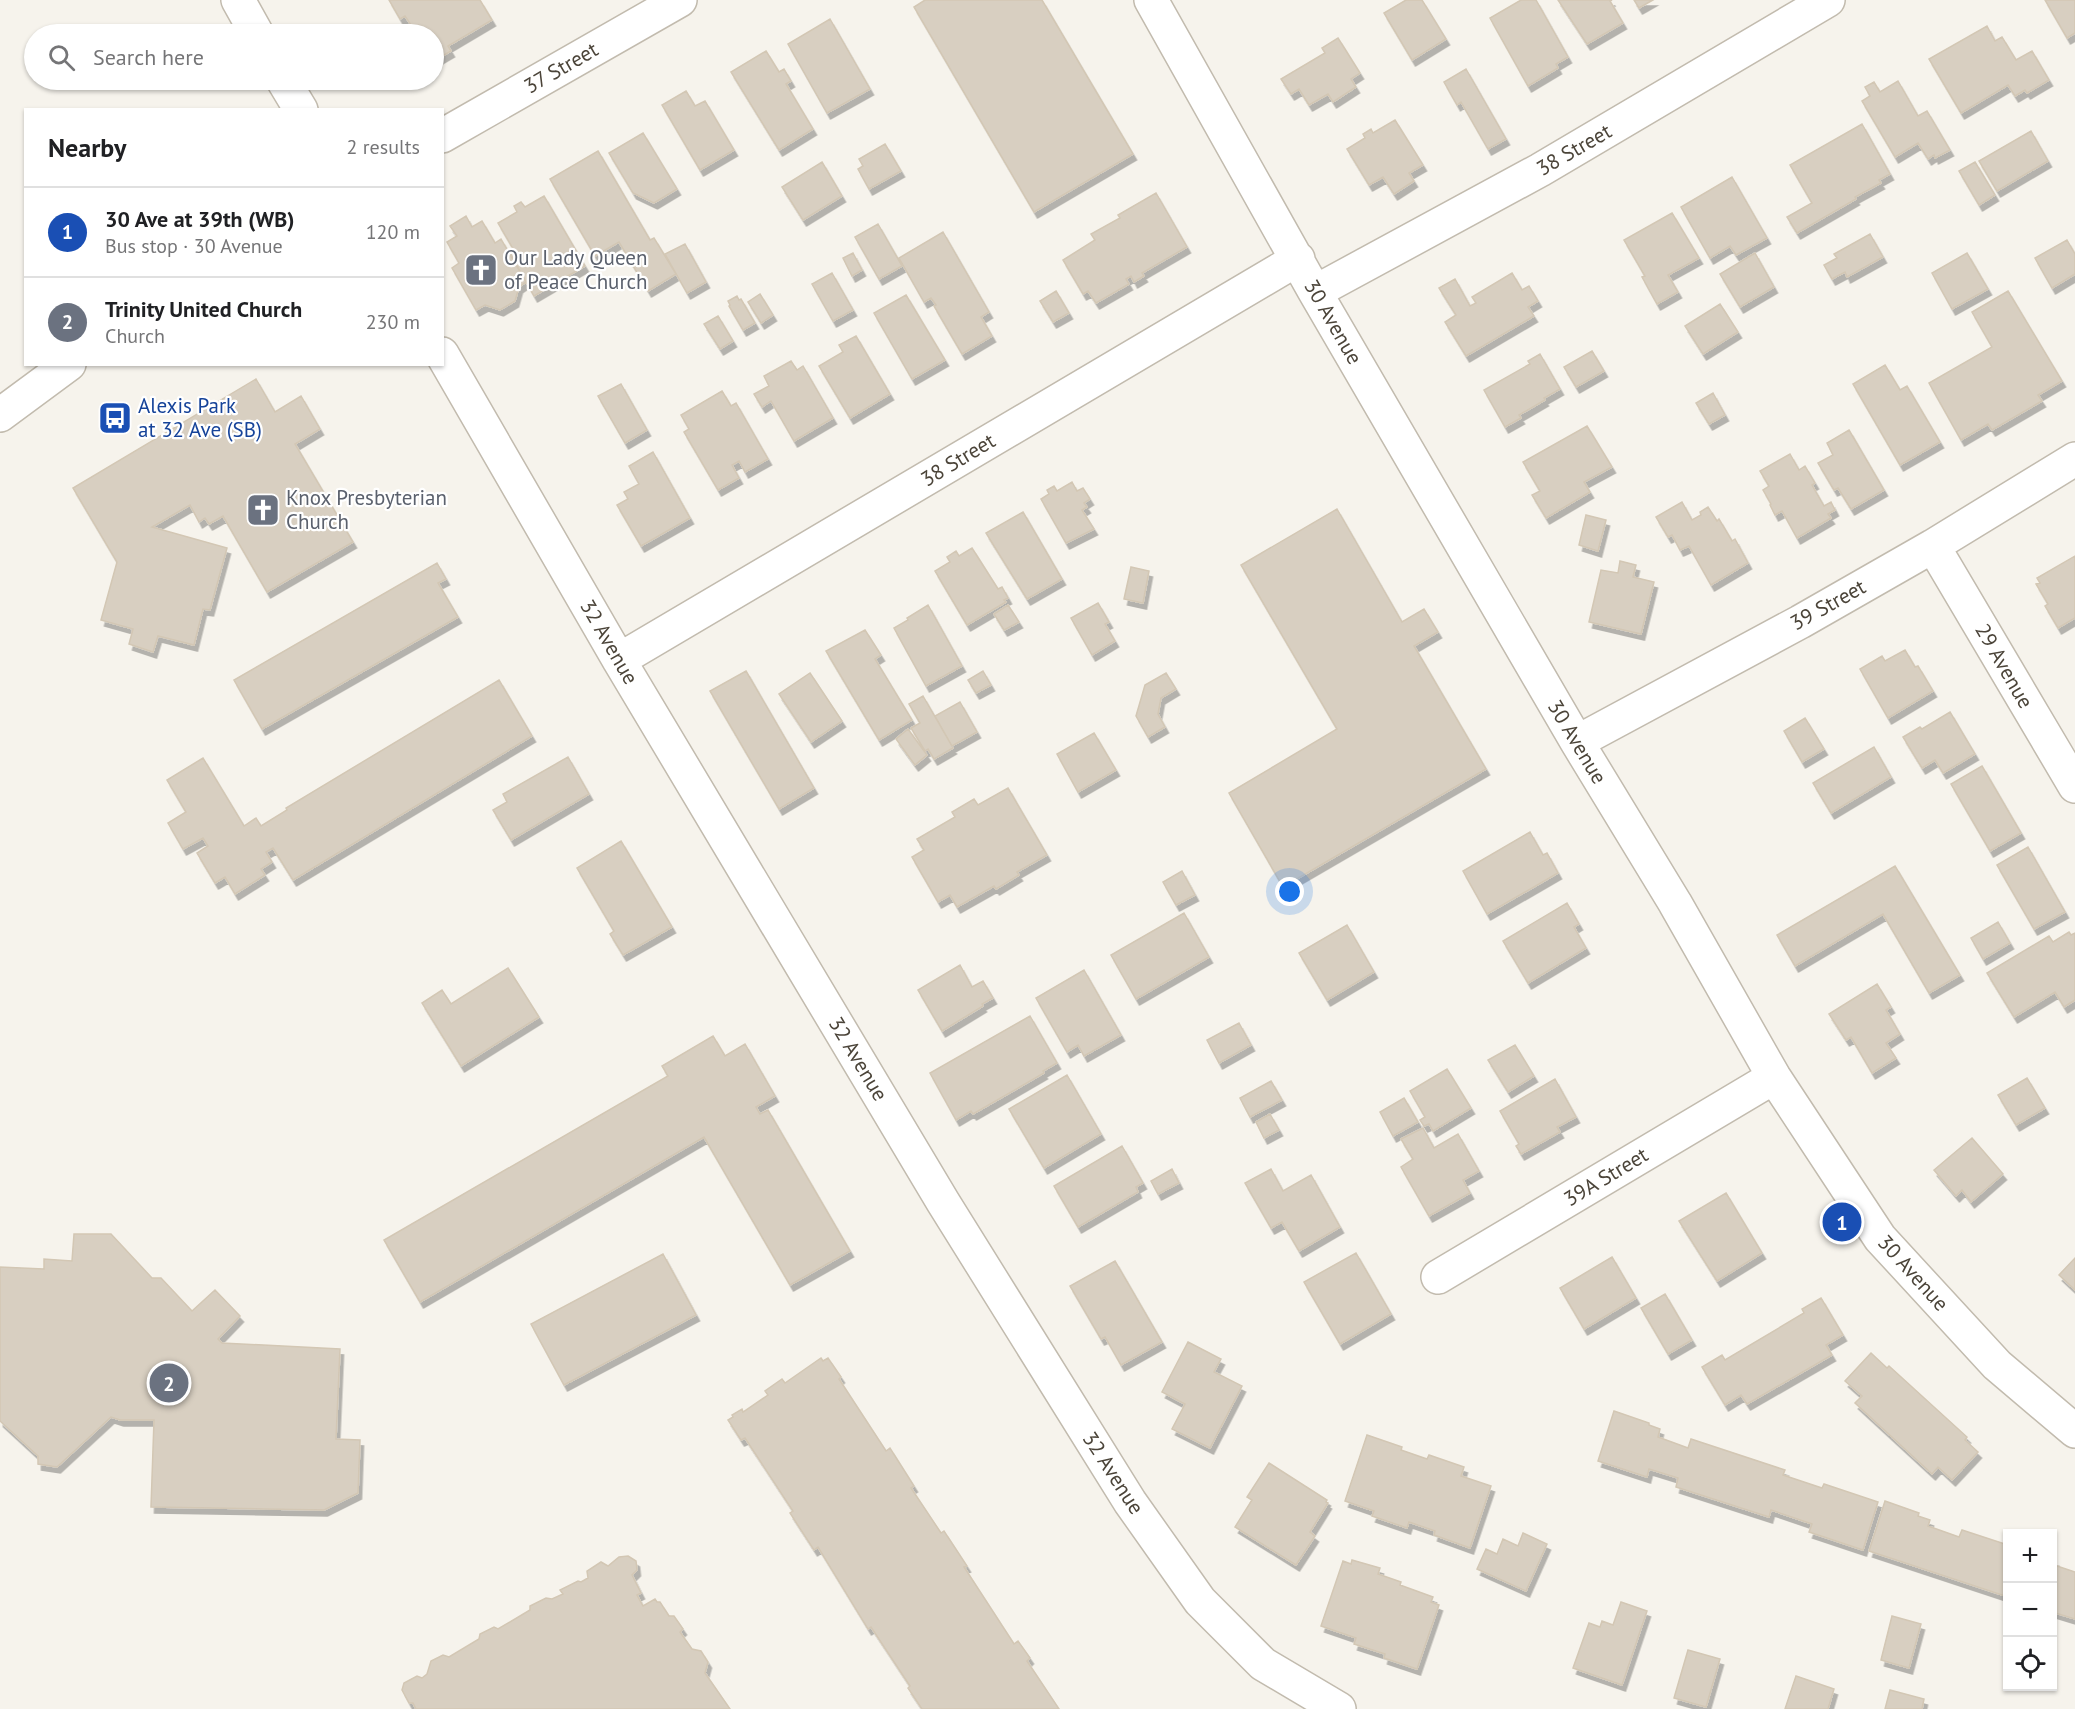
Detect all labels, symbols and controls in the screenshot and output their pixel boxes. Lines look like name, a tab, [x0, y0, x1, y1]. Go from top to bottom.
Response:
search box	[24, 24, 444, 90]
street label: 37 Street	[519, 36, 603, 100]
icon: search	[45, 41, 78, 74]
text: Search here	[93, 43, 204, 71]
street label: 38 Street	[1531, 117, 1616, 182]
text: Nearby	[48, 131, 126, 164]
text: 2 results	[347, 134, 420, 160]
text: 30 Ave at 39th (WB)	[105, 205, 295, 233]
text: 1	[62, 219, 73, 245]
text: 120 m	[366, 219, 420, 245]
text: Bus stop · 30 Avenue	[105, 233, 283, 259]
place label: Our Lady Queen of Peace Church	[504, 244, 648, 295]
church icon: Our Lady Queen of Peace Church	[463, 252, 499, 288]
street label: 30 Avenue	[1298, 275, 1368, 369]
text: Trinity United Church	[105, 295, 302, 323]
text: 2	[62, 309, 73, 335]
text: 230 m	[366, 309, 420, 335]
text: Church	[105, 323, 165, 349]
place label: Alexis Park at 32 Ave (SB)	[138, 392, 262, 443]
bus stop icon: Alexis Park at 32 Ave (SB)	[97, 400, 133, 436]
street label: 38 Street	[916, 427, 1000, 492]
place label: Knox Presbyterian Church	[286, 484, 447, 535]
church icon: Knox Presbyterian Church	[245, 492, 281, 528]
street label: 39 Street	[1785, 573, 1870, 636]
street label: 32 Avenue	[574, 595, 644, 689]
street label: 29 Avenue	[1969, 619, 2039, 713]
street label: 30 Avenue	[1542, 695, 1613, 789]
your location	[1275, 877, 1304, 906]
street label: 32 Avenue	[823, 1012, 894, 1106]
street label: 39A Street	[1559, 1141, 1653, 1212]
pin: 1	[1822, 1200, 1862, 1244]
street label: 30 Avenue	[1872, 1229, 1955, 1316]
pin: 2	[150, 1360, 188, 1406]
street label: 32 Avenue	[1077, 1426, 1150, 1519]
map controls	[2003, 1529, 2057, 1691]
button: +	[2003, 1529, 2057, 1583]
button: −	[2003, 1583, 2057, 1637]
button: locate	[2003, 1637, 2057, 1691]

